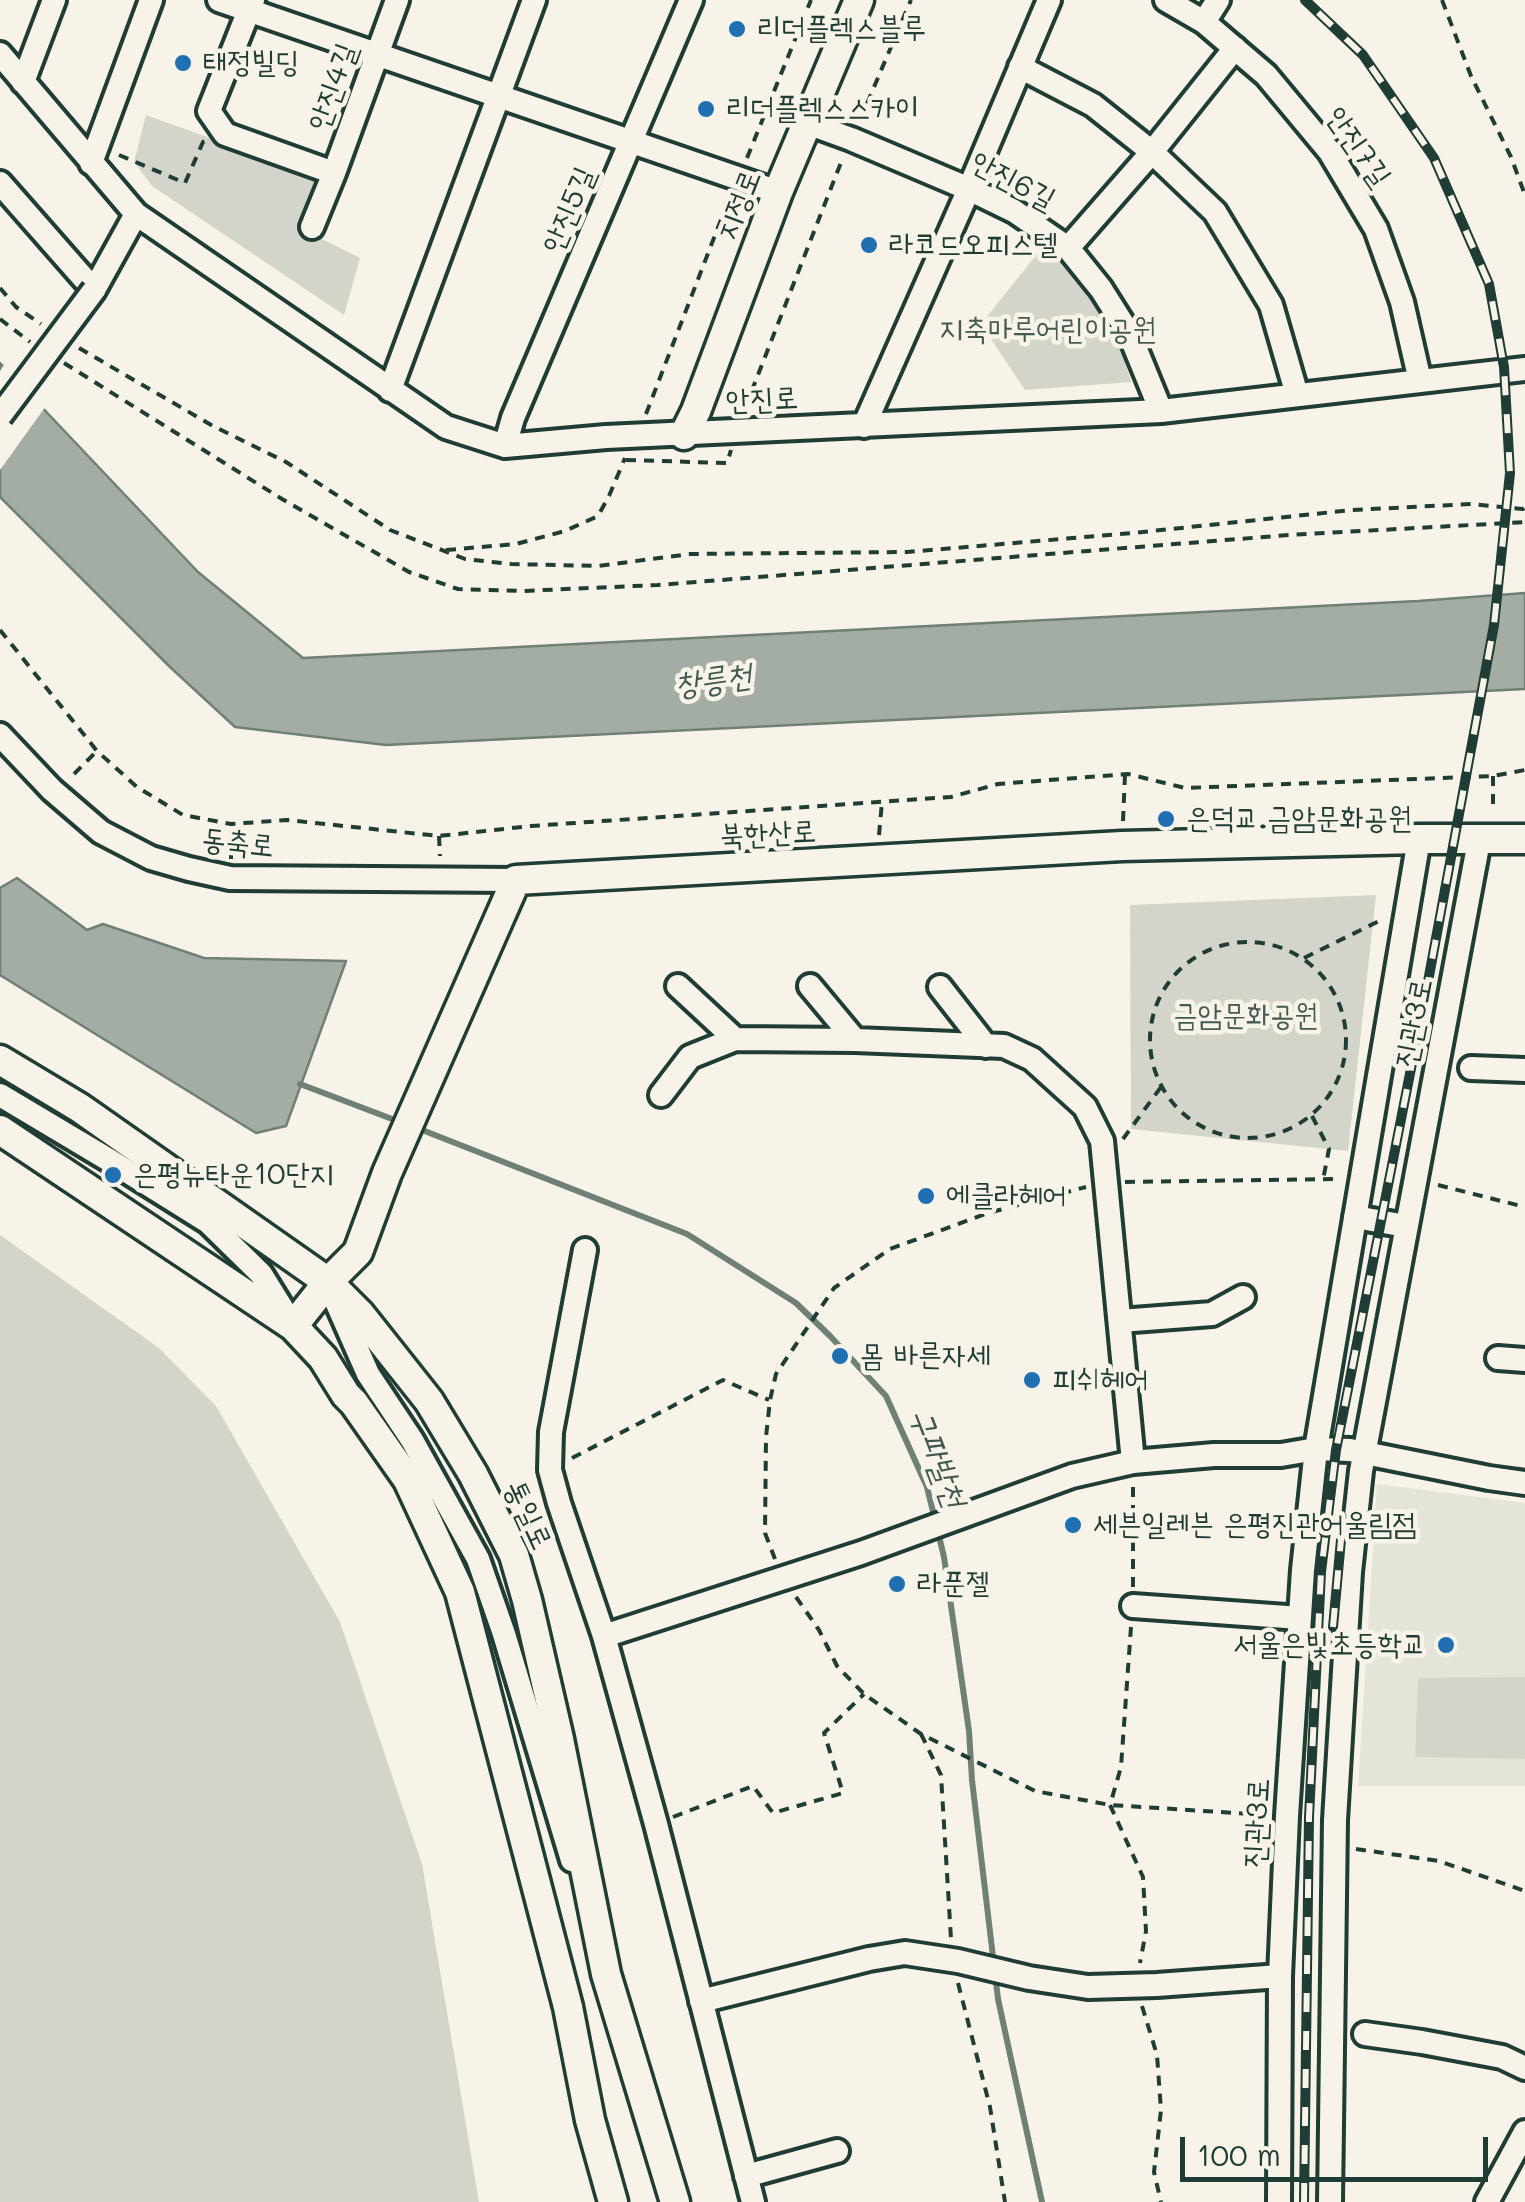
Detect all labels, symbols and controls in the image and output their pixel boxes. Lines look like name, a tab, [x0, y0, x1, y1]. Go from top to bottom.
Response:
place label: 리더플렉스블루	[757, 11, 926, 47]
marker: 리더플렉스블루	[726, 18, 748, 40]
street label: 안진4길	[301, 39, 365, 135]
place label: 태정빌딩	[203, 45, 300, 81]
marker: 태정빌딩	[172, 52, 194, 74]
place label: 리더플렉스스카이	[726, 91, 919, 127]
marker: 리더플렉스스카이	[695, 98, 717, 120]
street label: 안진7길	[1318, 100, 1398, 194]
street label: 안진6길	[965, 144, 1061, 218]
street label: 안진5길	[535, 162, 603, 258]
street label: 지정로	[709, 165, 769, 245]
place label: 라코드오피스텔	[889, 227, 1058, 263]
marker: 라코드오피스텔	[858, 234, 880, 256]
park label: 지축마루어린이공원	[939, 312, 1157, 348]
street label: 안진로	[725, 380, 799, 420]
water label: 창릉천	[672, 657, 754, 705]
place label: 은덕교.금암문화공원	[1186, 801, 1412, 837]
marker: 은덕교.금암문화공원	[1155, 808, 1177, 830]
street label: 북한산로	[719, 813, 817, 855]
street label: 동축로	[200, 821, 276, 865]
street label: 진관3로	[1388, 975, 1440, 1071]
park label: 금암문화공원	[1174, 998, 1318, 1034]
place label: 은평뉴타운10단지	[133, 1157, 334, 1193]
marker: 은평뉴타운10단지	[102, 1164, 124, 1186]
place label: 에클라헤어	[946, 1178, 1067, 1214]
marker: 에클라헤어	[915, 1185, 937, 1207]
place label: 몸 바른자세	[860, 1338, 990, 1374]
marker: 몸 바른자세	[829, 1345, 851, 1367]
place label: 피쉬헤어	[1052, 1362, 1149, 1398]
marker: 피쉬헤어	[1021, 1369, 1043, 1391]
water label: 구파발천	[901, 1403, 973, 1513]
street label: 통일로	[496, 1475, 560, 1555]
place label: 세븐일레븐 은평진관어울림점	[1093, 1507, 1416, 1543]
marker: 세븐일레븐 은평진관어울림점	[1062, 1514, 1084, 1536]
place label: 라푼젤	[917, 1566, 989, 1602]
marker: 라푼젤	[886, 1573, 908, 1595]
place label: 서울은빛초등학교	[1233, 1627, 1426, 1663]
marker: 서울은빛초등학교	[1435, 1634, 1457, 1656]
street label: 진관3로	[1237, 1777, 1277, 1869]
scale bar	[1185, 2117, 1492, 2179]
text: 100 m	[1197, 2134, 1281, 2174]

